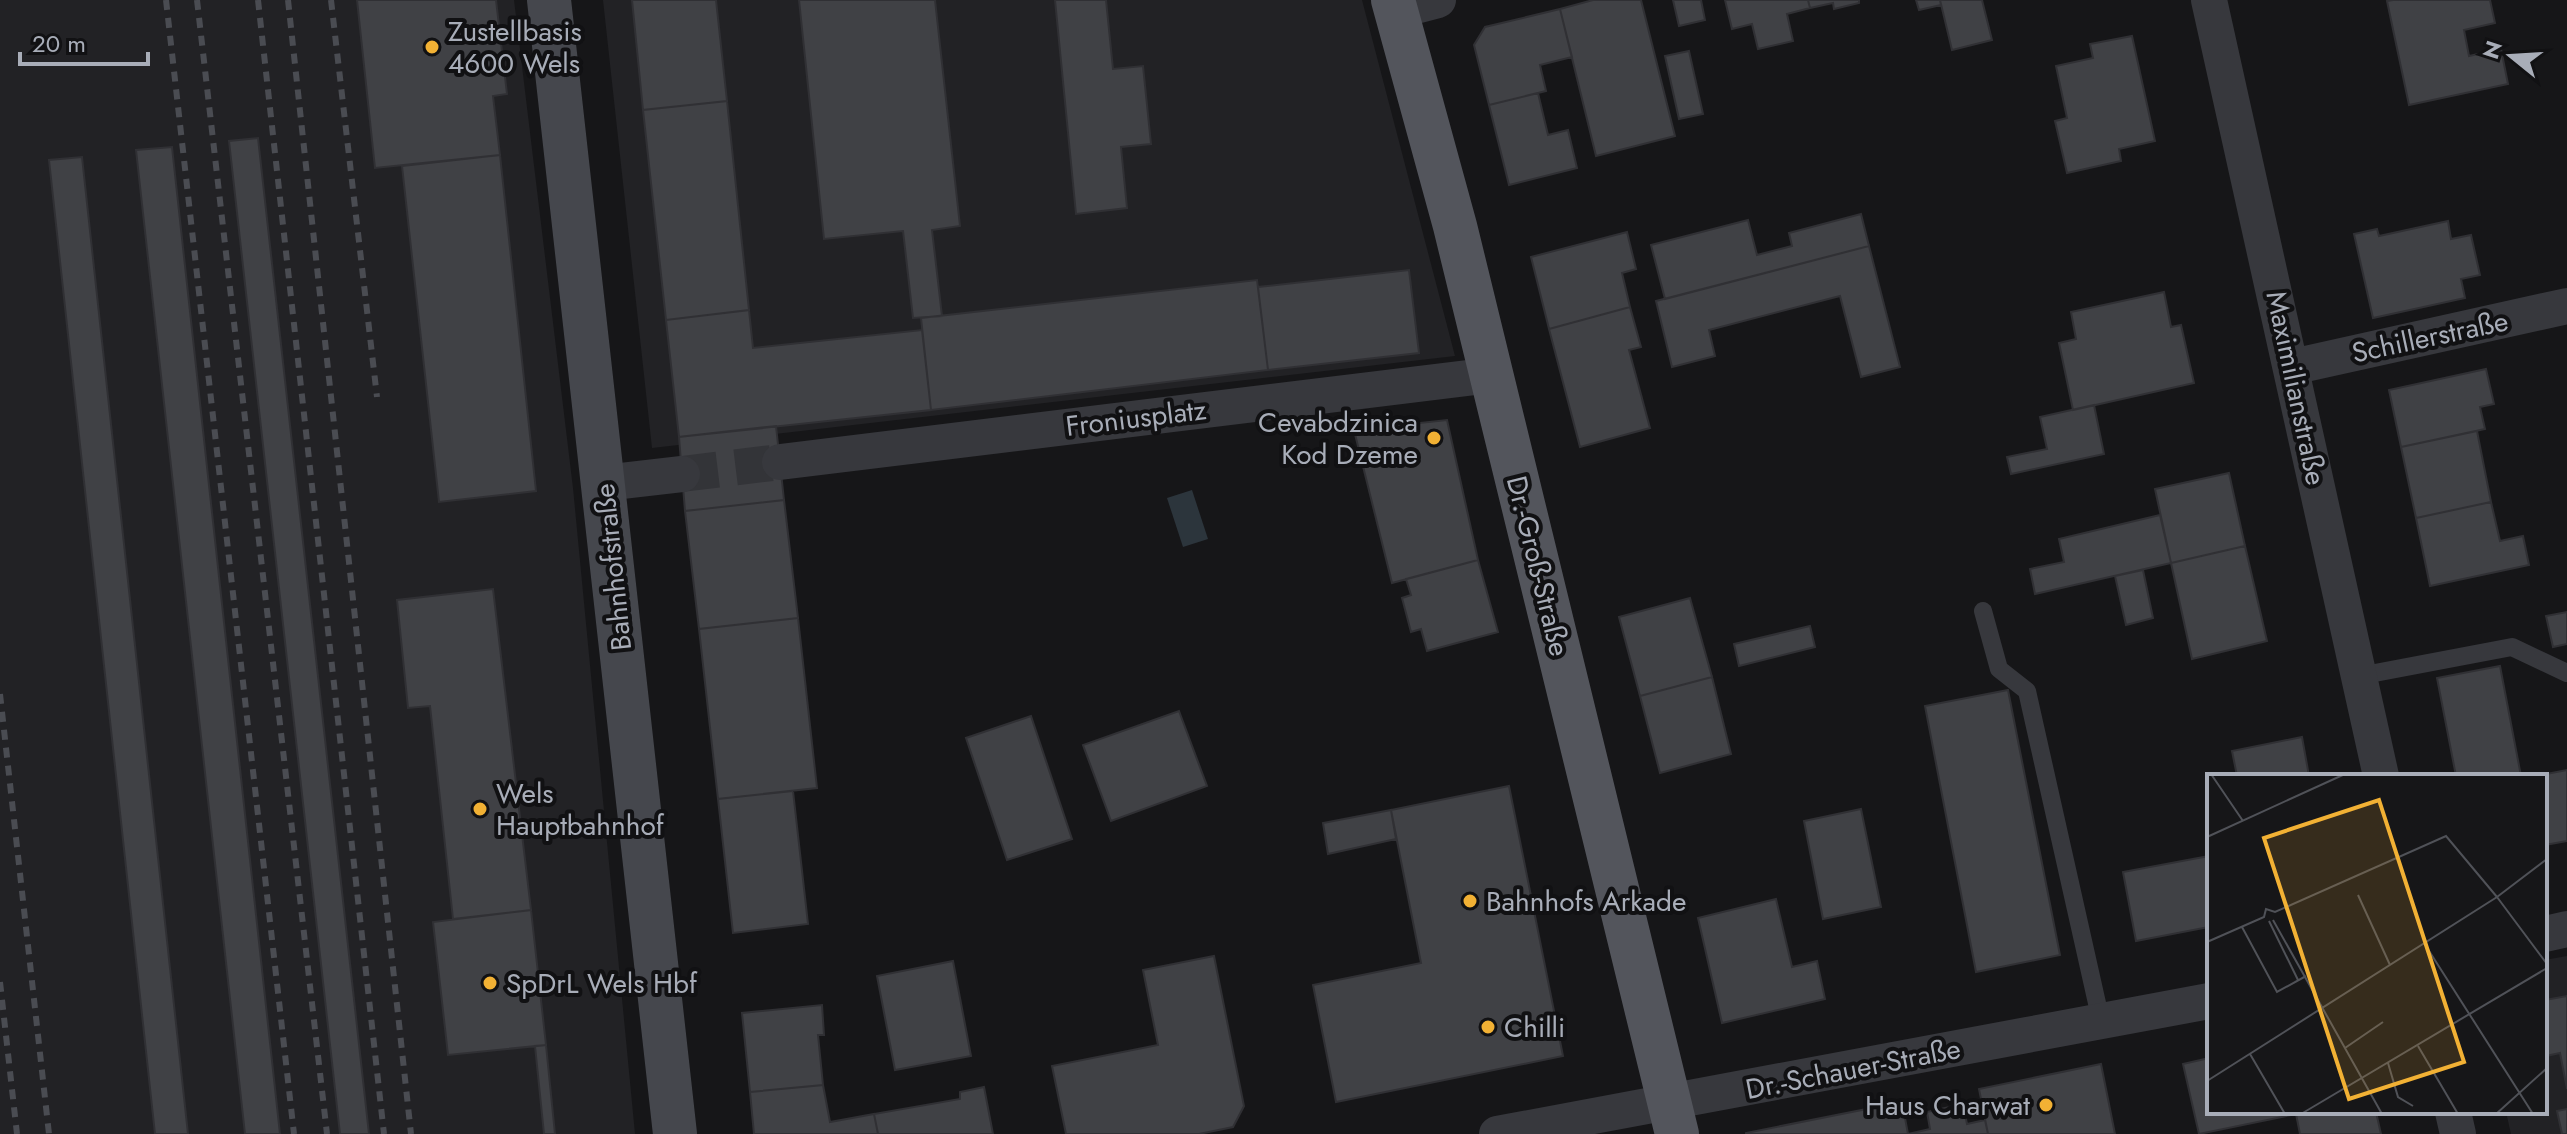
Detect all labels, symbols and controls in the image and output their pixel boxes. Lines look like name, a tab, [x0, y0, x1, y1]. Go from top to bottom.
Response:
place label: Zustellbasis 4600 Wels	[448, 11, 582, 84]
scale bar	[20, 16, 148, 66]
north arrow	[2471, 16, 2551, 96]
text: 20 m	[32, 26, 86, 61]
text: N	[2474, 37, 2510, 63]
marker: Zustellbasis 4600 Wels	[423, 38, 441, 56]
street label: Maximilianstraße	[2255, 287, 2337, 489]
street label: Schillerstraße	[2348, 300, 2512, 374]
street label: Froniusplatz	[1063, 389, 1209, 447]
place label: Cevabdzinica Kod Dzeme	[1258, 402, 1418, 475]
marker: Cevabdzinica Kod Dzeme	[1425, 429, 1443, 447]
street label: Dr.-Groß-Straße	[1496, 472, 1580, 660]
street label: Bahnhofstraße	[584, 481, 642, 653]
place label: Wels Hauptbahnhof	[496, 773, 665, 846]
inset map	[2207, 774, 2547, 1114]
marker: Wels Hauptbahnhof	[471, 800, 489, 818]
place label: Bahnhofs Arkade	[1486, 881, 1686, 922]
marker: Bahnhofs Arkade	[1461, 892, 1479, 910]
place label: SpDrL Wels Hbf	[506, 963, 698, 1004]
marker: SpDrL Wels Hbf	[481, 974, 499, 992]
place label: Chilli	[1504, 1007, 1565, 1048]
marker: Chilli	[1479, 1018, 1497, 1036]
street label: Dr.-Schauer-Straße	[1742, 1028, 1964, 1110]
place label: Haus Charwat	[1865, 1085, 2030, 1126]
marker: Haus Charwat	[2037, 1096, 2055, 1114]

